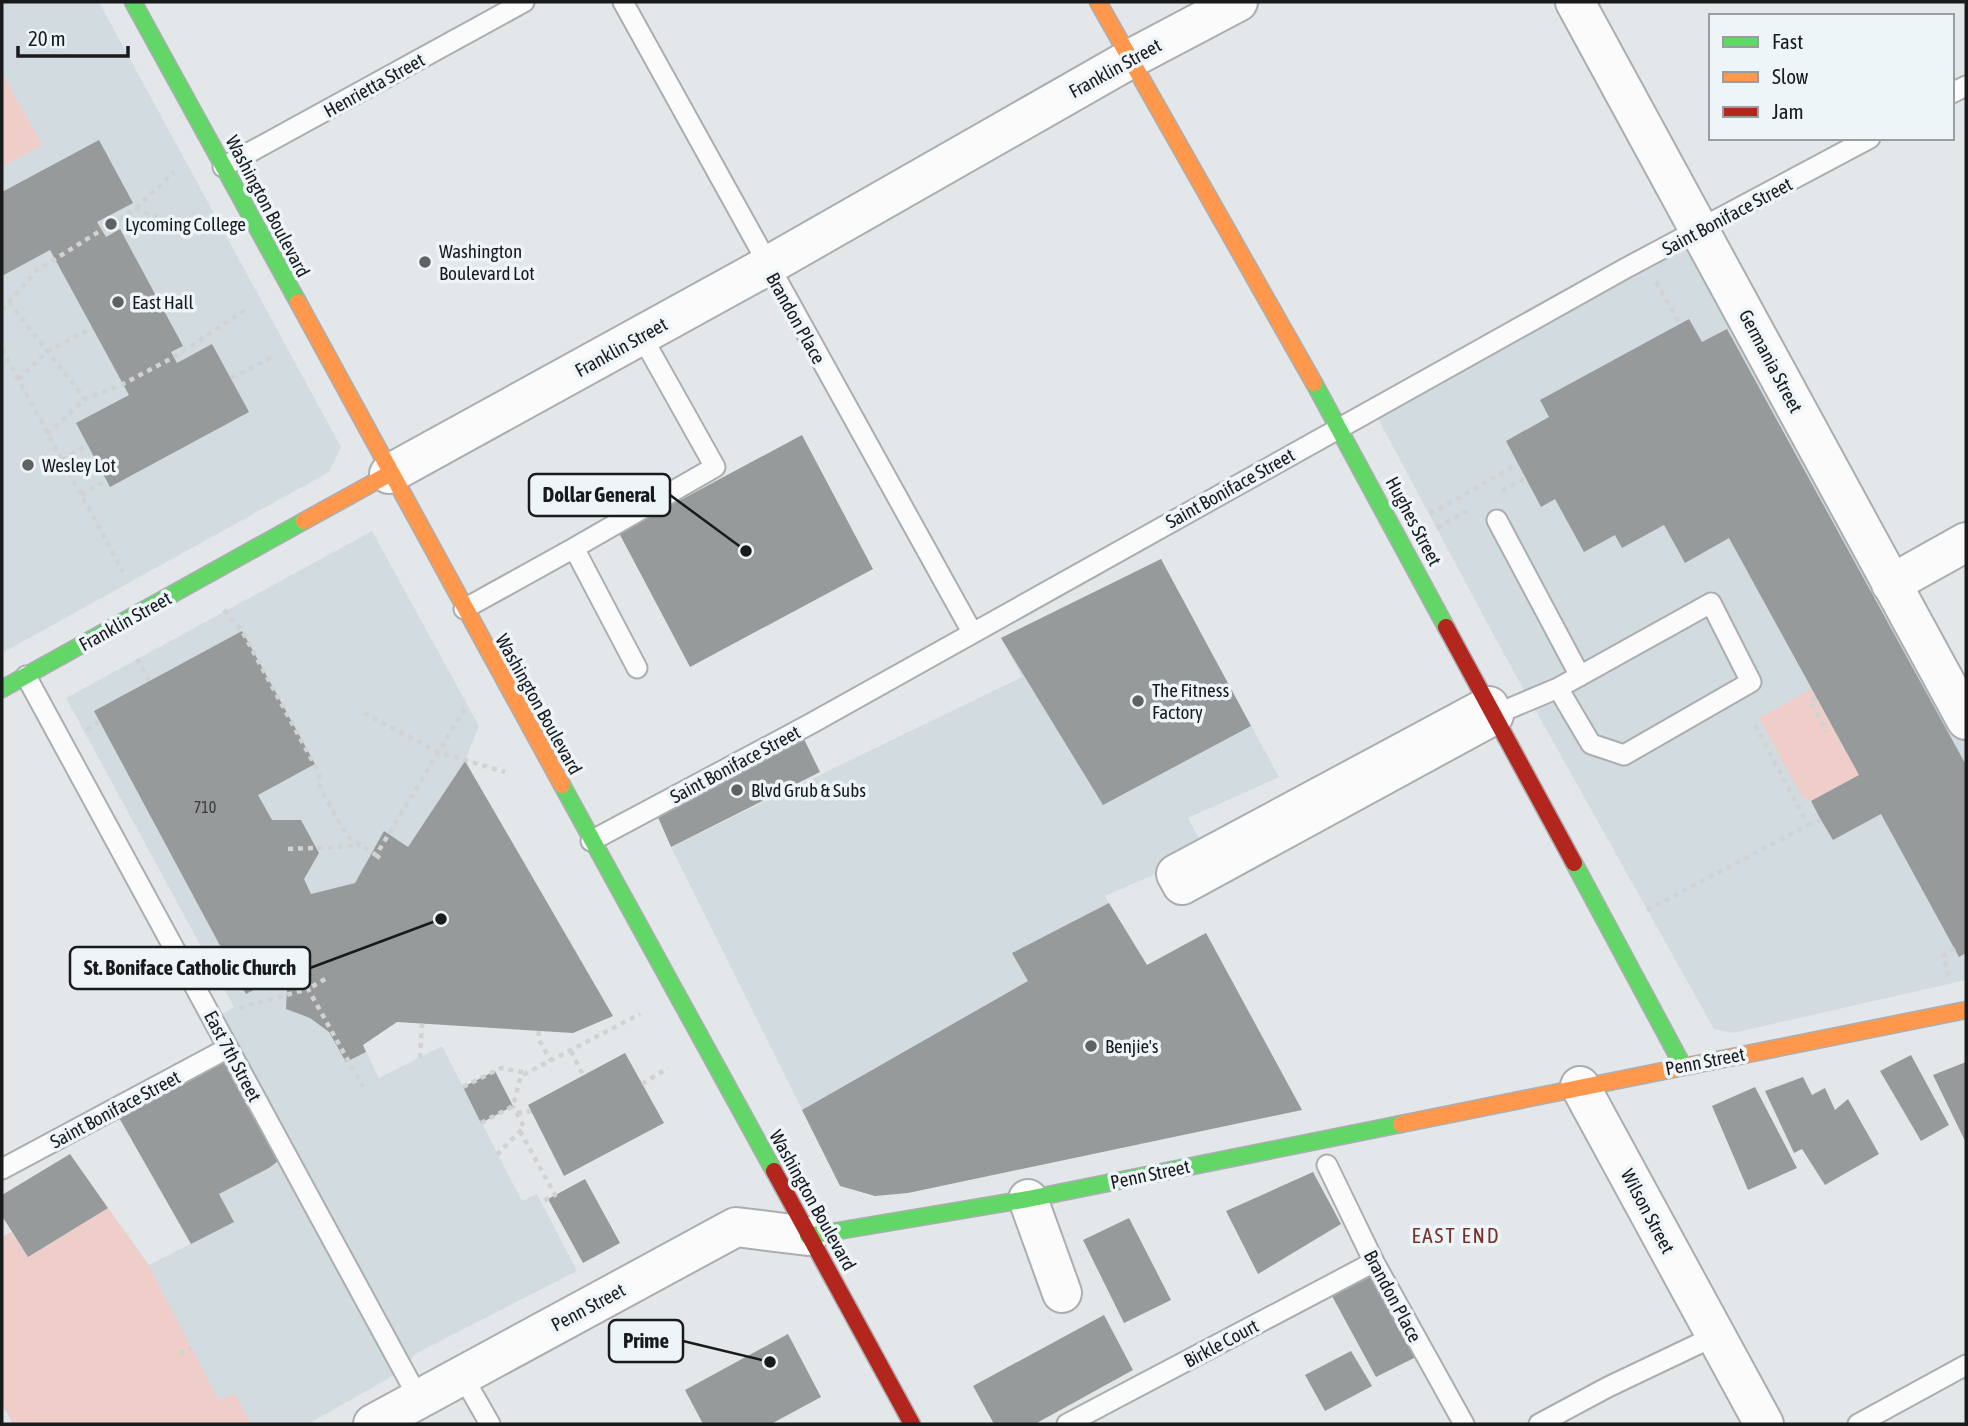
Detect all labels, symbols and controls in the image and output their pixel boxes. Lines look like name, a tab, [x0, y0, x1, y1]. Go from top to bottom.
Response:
scale bar	[18, 14, 128, 58]
legend	[1709, 14, 1954, 140]
text: 20 m	[28, 26, 66, 50]
text: Fast	[1772, 29, 1803, 53]
street label: Franklin Street	[1065, 34, 1165, 102]
street label: Henrietta Street	[320, 48, 428, 122]
text: Slow	[1772, 64, 1809, 88]
text: Jam	[1772, 99, 1804, 123]
street label: Washington Boulevard	[221, 131, 315, 281]
street label: Saint Boniface Street	[1658, 172, 1796, 260]
place label: Lycoming College	[125, 213, 246, 235]
marker: Lycoming College	[103, 216, 119, 232]
place label: Washington Boulevard Lot	[439, 240, 535, 284]
marker: Washington Boulevard Lot	[417, 254, 433, 270]
street label: Brandon Place	[762, 269, 830, 367]
place label: East Hall	[132, 291, 194, 313]
marker: East Hall	[110, 294, 126, 310]
street label: Germania Street	[1735, 306, 1807, 416]
street label: Franklin Street	[571, 313, 671, 381]
street label: Saint Boniface Street	[1162, 443, 1298, 533]
place label: Wesley Lot	[42, 454, 116, 476]
marker: Wesley Lot	[20, 457, 36, 473]
street label: Hughes Street	[1381, 473, 1447, 569]
callout: Dollar General	[529, 474, 670, 516]
text: Dollar General	[542, 482, 656, 506]
street label: Franklin Street	[75, 587, 175, 655]
street label: Washington Boulevard	[491, 630, 587, 778]
place label: The Fitness Factory	[1152, 679, 1229, 723]
marker: The Fitness Factory	[1130, 693, 1146, 709]
street label: Saint Boniface Street	[666, 720, 804, 808]
place label: Blvd Grub & Subs	[751, 779, 866, 801]
marker: Blvd Grub & Subs	[729, 782, 745, 798]
house number: 710	[194, 798, 216, 816]
callout: St. Boniface Catholic Church	[70, 947, 310, 989]
text: St. Boniface Catholic Church	[84, 955, 296, 979]
street label: East 7th Street	[200, 1007, 266, 1105]
place label: Benjie's	[1105, 1035, 1159, 1057]
marker: Benjie's	[1083, 1038, 1099, 1054]
street label: Penn Street	[1663, 1043, 1747, 1079]
street label: Saint Boniface Street	[46, 1065, 184, 1153]
street label: Washington Boulevard	[765, 1126, 861, 1274]
street label: Penn Street	[1108, 1155, 1192, 1193]
street label: Wilson Street	[1617, 1165, 1679, 1257]
district label: EAST END	[1411, 1223, 1501, 1247]
street label: Brandon Place	[1360, 1246, 1426, 1346]
street label: Penn Street	[547, 1278, 629, 1336]
street label: Birkle Court	[1180, 1314, 1262, 1372]
callout: Prime	[609, 1320, 683, 1362]
text: Prime	[623, 1328, 669, 1352]

